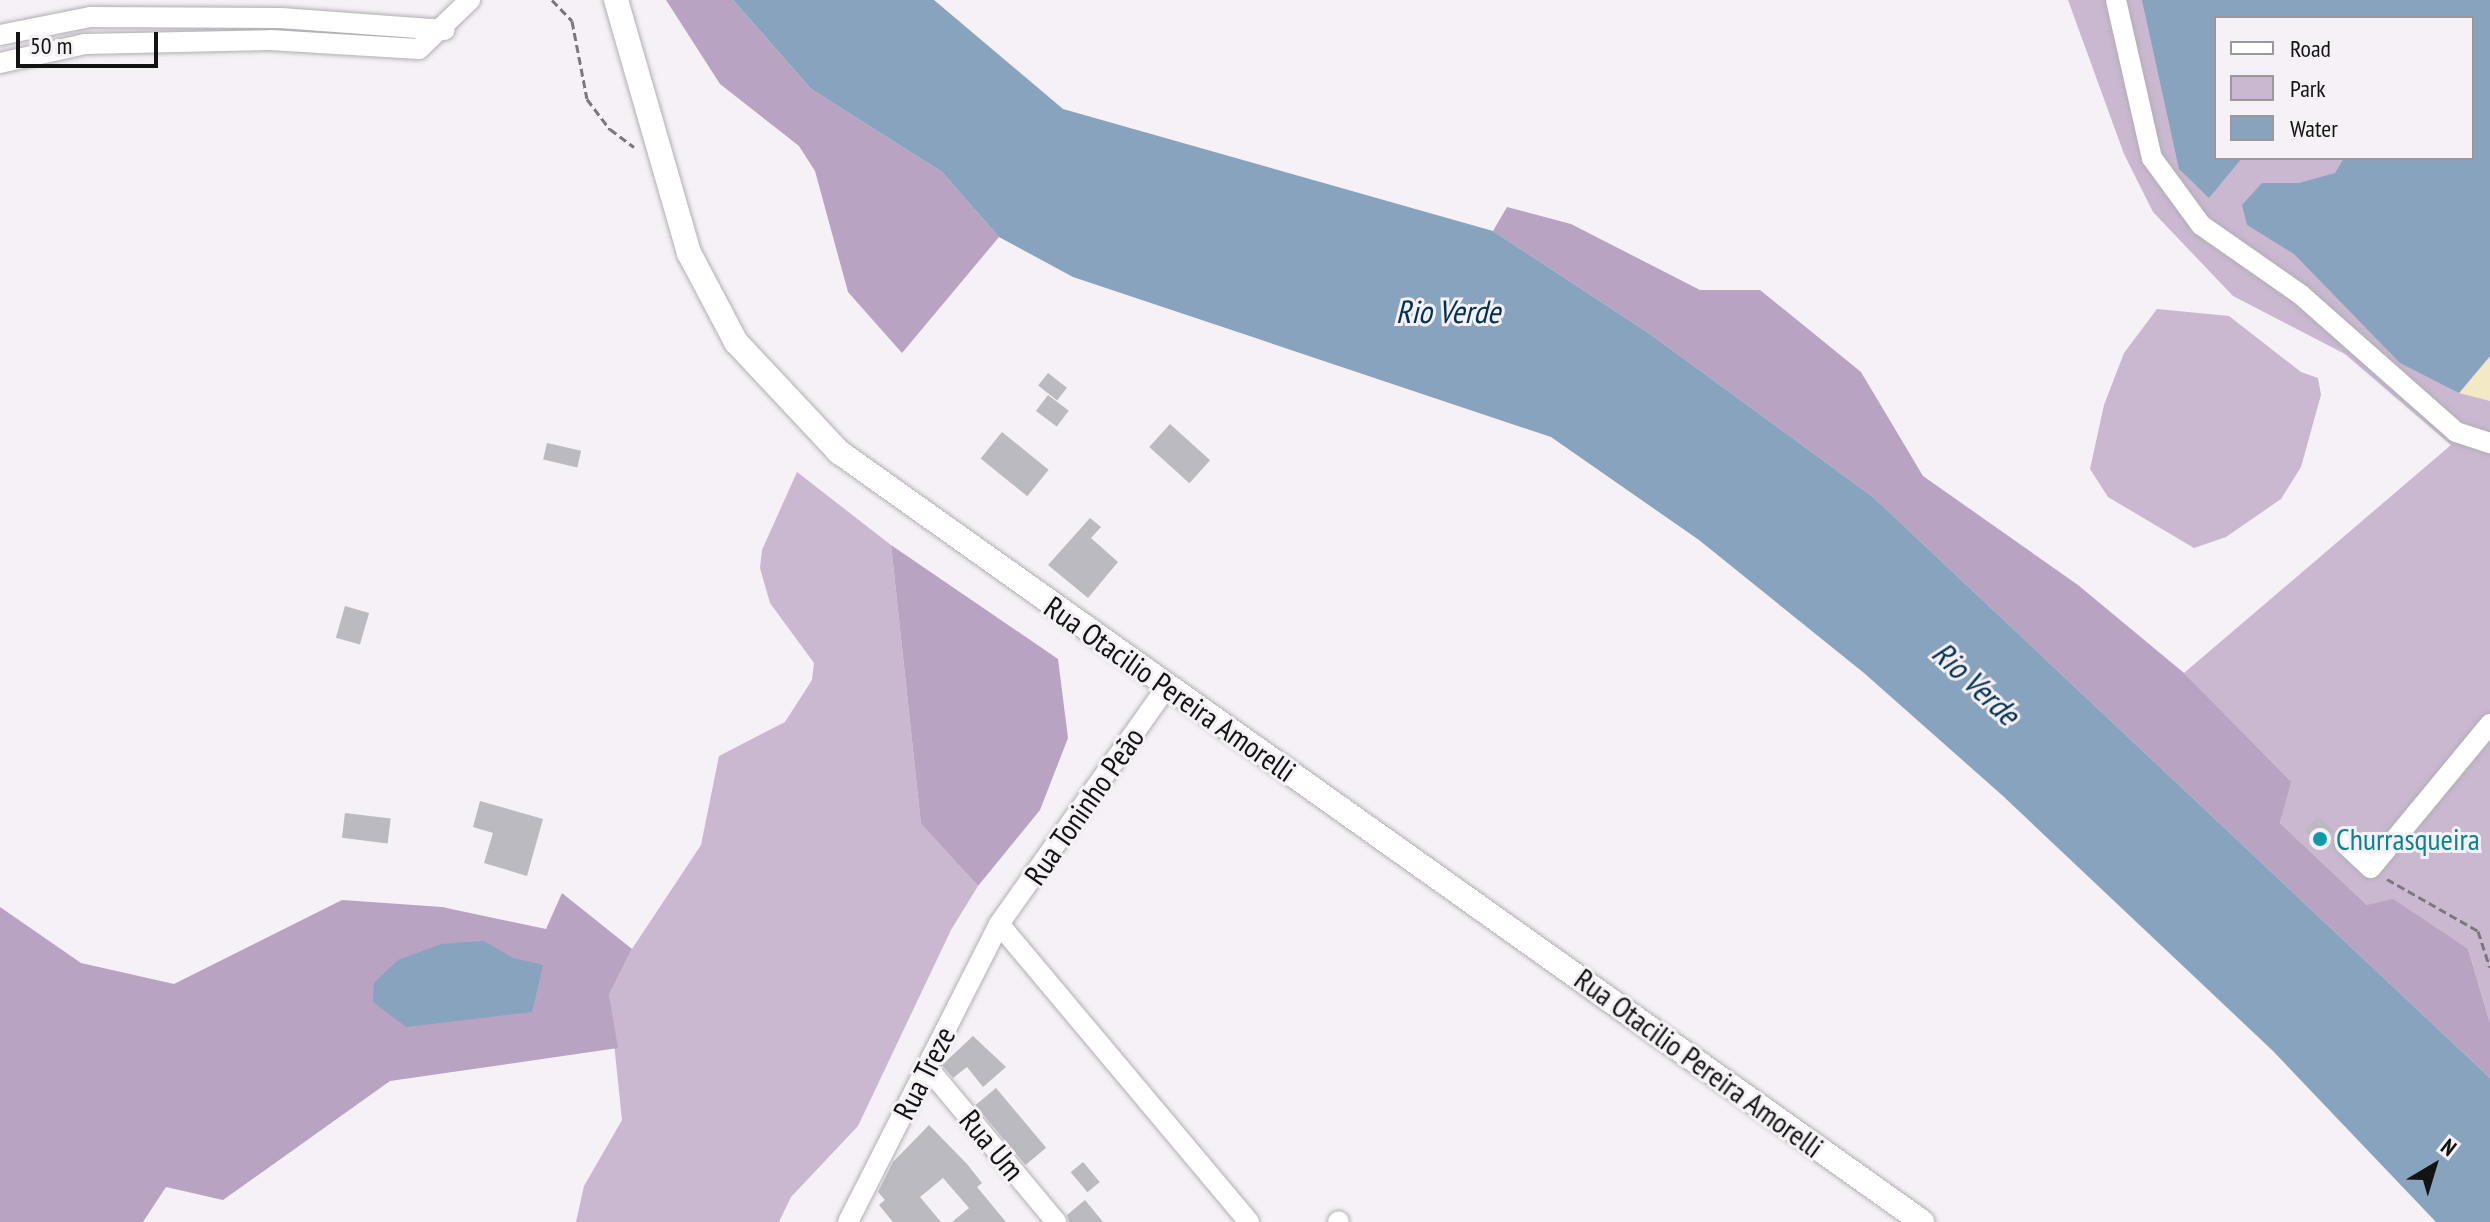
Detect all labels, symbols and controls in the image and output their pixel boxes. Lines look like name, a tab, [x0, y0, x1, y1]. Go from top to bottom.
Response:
scale bar	[20, 16, 162, 66]
legend	[2214, 16, 2474, 160]
text: 50 m	[30, 30, 72, 61]
text: Road	[2290, 33, 2331, 64]
text: Park	[2290, 73, 2326, 104]
text: Water	[2290, 113, 2338, 144]
water label: Rio Verde	[1395, 292, 1501, 330]
street label: Rua Otacilio Pereira Amorelli	[1037, 588, 1303, 790]
water label: Rio Verde	[1924, 633, 2028, 733]
street label: Rua Toninho Peão	[1016, 720, 1152, 892]
place label: Churrasqueira	[2336, 821, 2480, 857]
marker: Churrasqueira	[2311, 830, 2329, 848]
street label: Rua Otacilio Pereira Amorelli	[1567, 961, 1831, 1165]
street label: Rua Treze	[885, 1020, 963, 1126]
street label: Rua Um	[952, 1102, 1032, 1188]
north arrow	[2394, 1126, 2474, 1206]
text: N	[2435, 1132, 2462, 1162]

